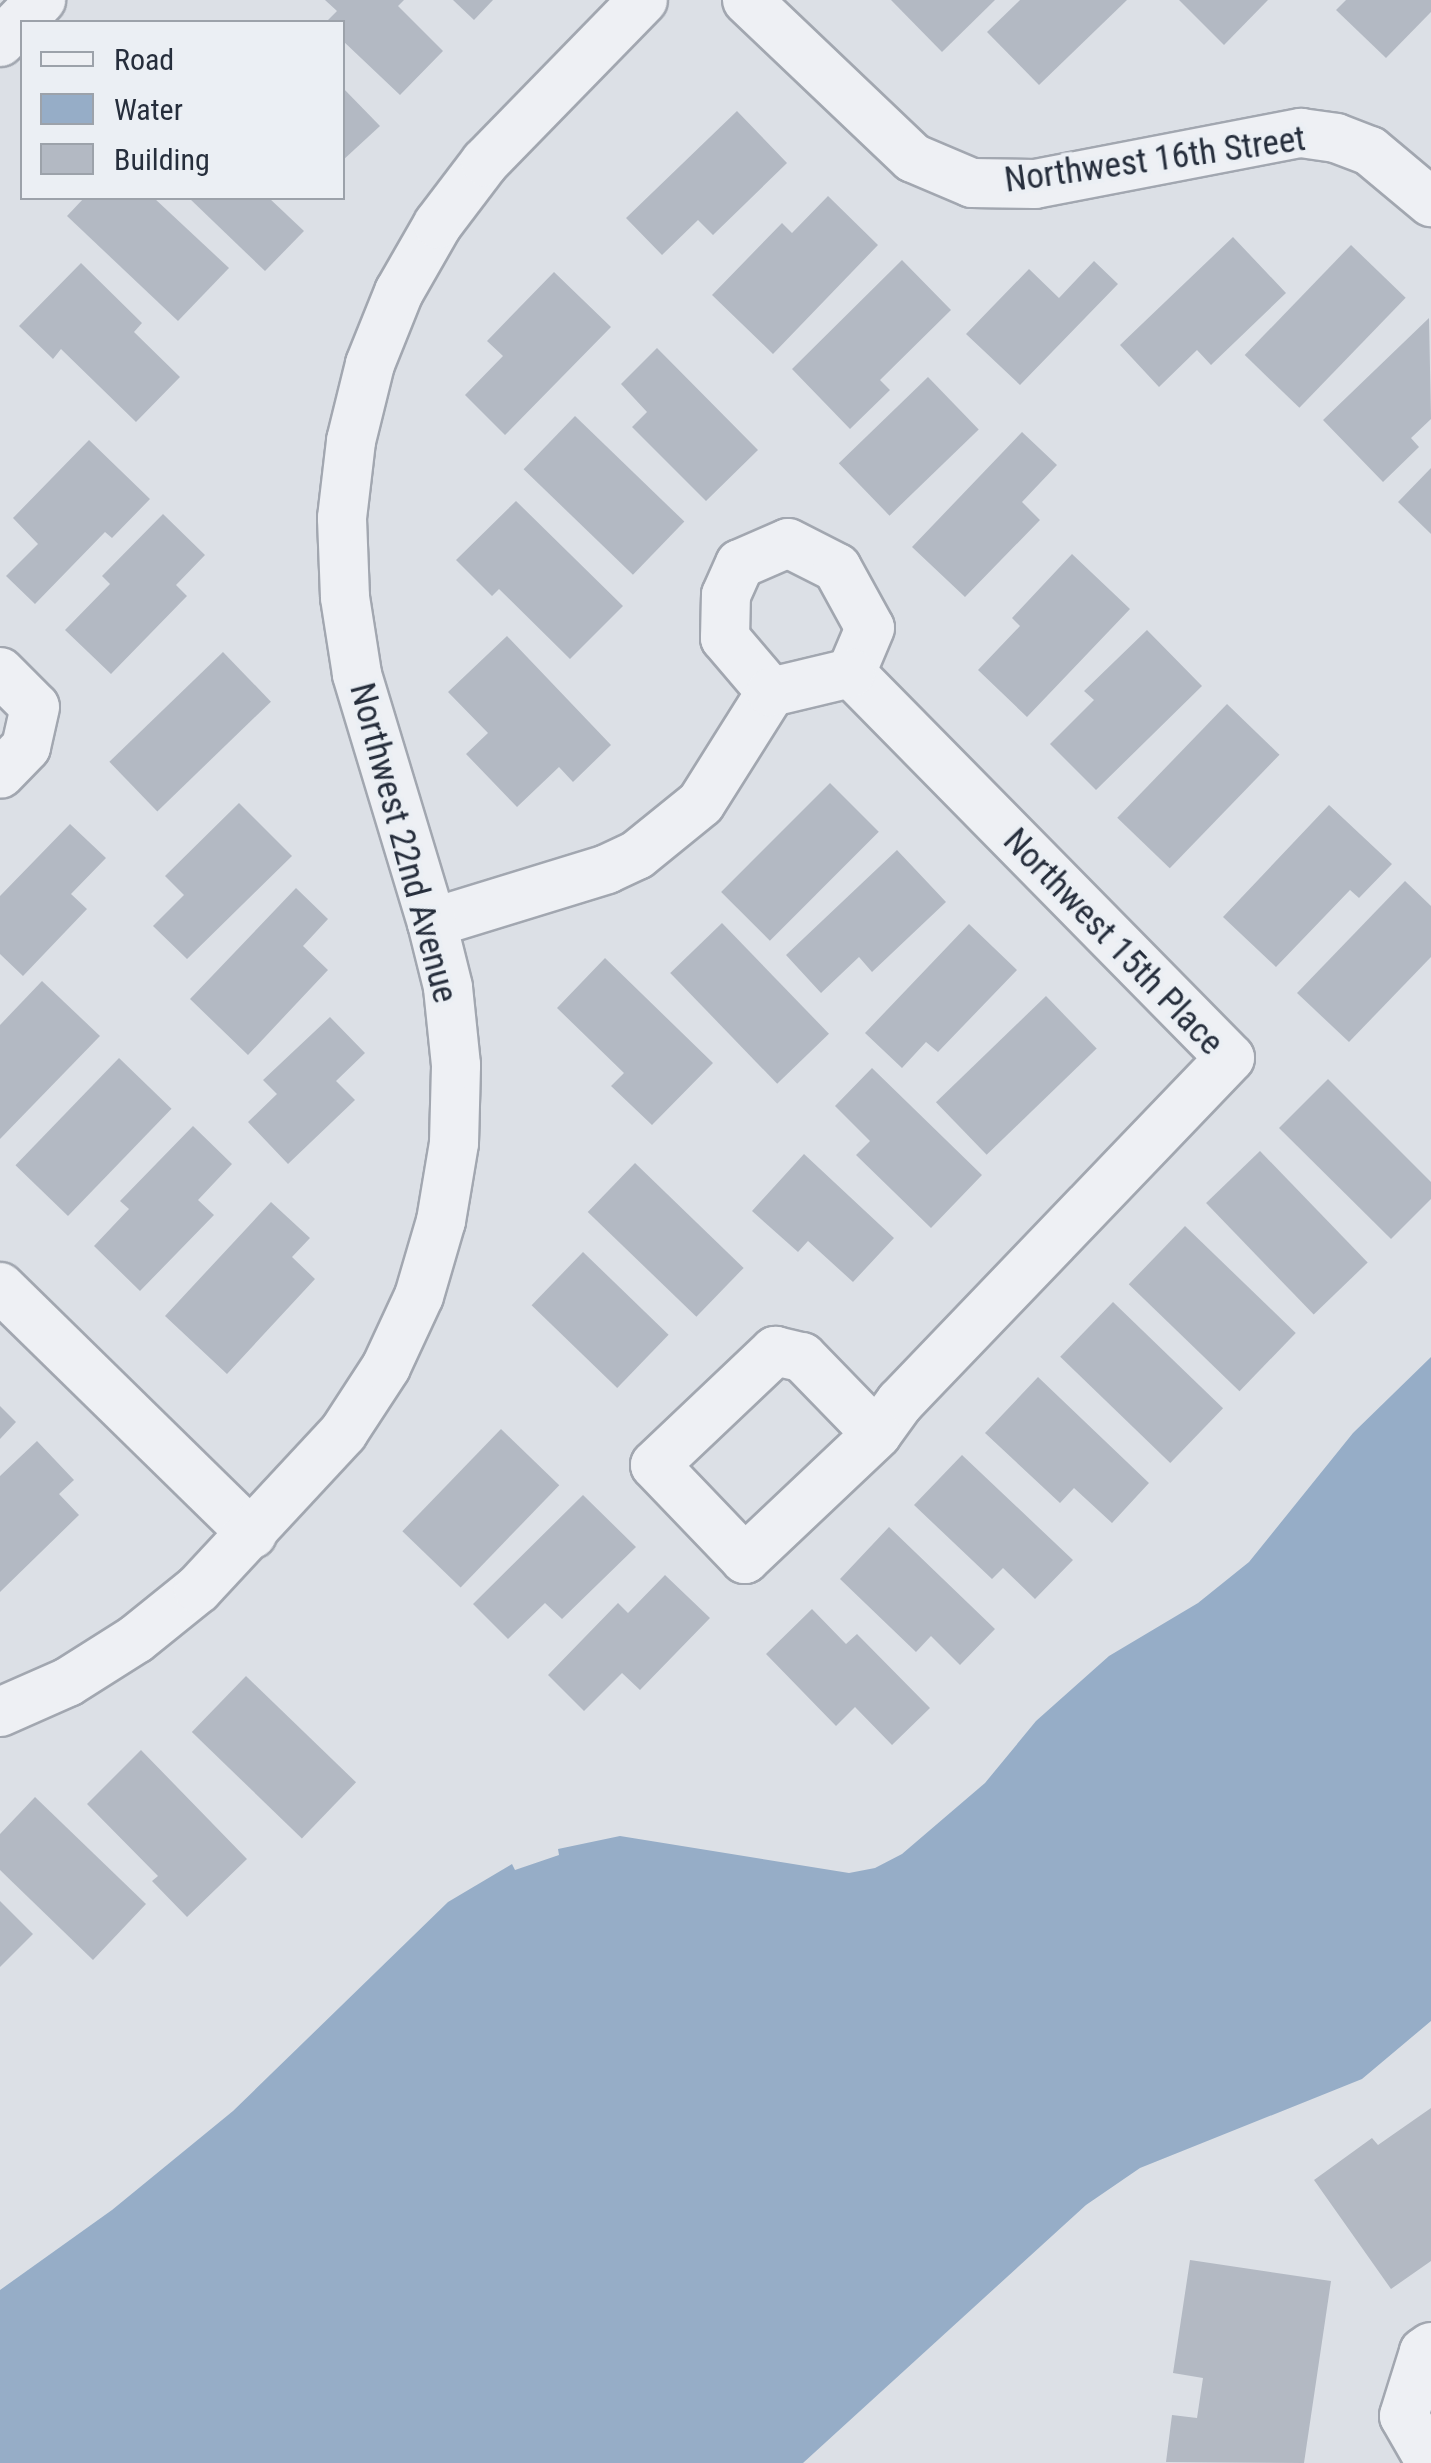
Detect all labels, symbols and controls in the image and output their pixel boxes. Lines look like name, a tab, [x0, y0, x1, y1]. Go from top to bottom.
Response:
legend	[20, 20, 345, 200]
text: Road	[114, 42, 174, 77]
text: Water	[114, 92, 183, 127]
street label: Northwest 16th Street	[1002, 118, 1308, 202]
text: Building	[114, 142, 210, 177]
street label: Northwest 22nd Avenue	[340, 679, 466, 1007]
street label: Northwest 15th Place	[994, 820, 1232, 1064]

